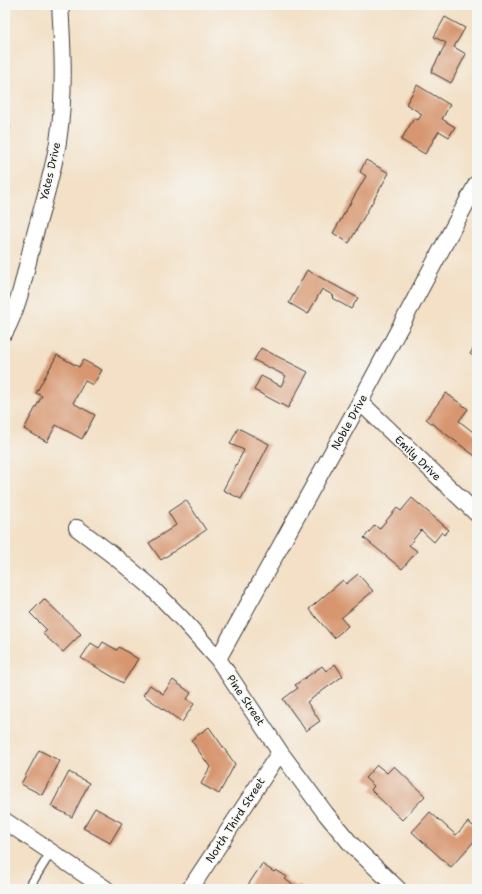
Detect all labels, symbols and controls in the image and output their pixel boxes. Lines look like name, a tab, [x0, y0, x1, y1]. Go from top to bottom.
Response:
street label: Yates Drive	[37, 141, 64, 201]
street label: Noble Drive	[328, 392, 371, 453]
street label: Emily Drive	[391, 432, 444, 484]
street label: Pine Street	[223, 672, 268, 729]
street label: North Third Street	[202, 775, 269, 866]

